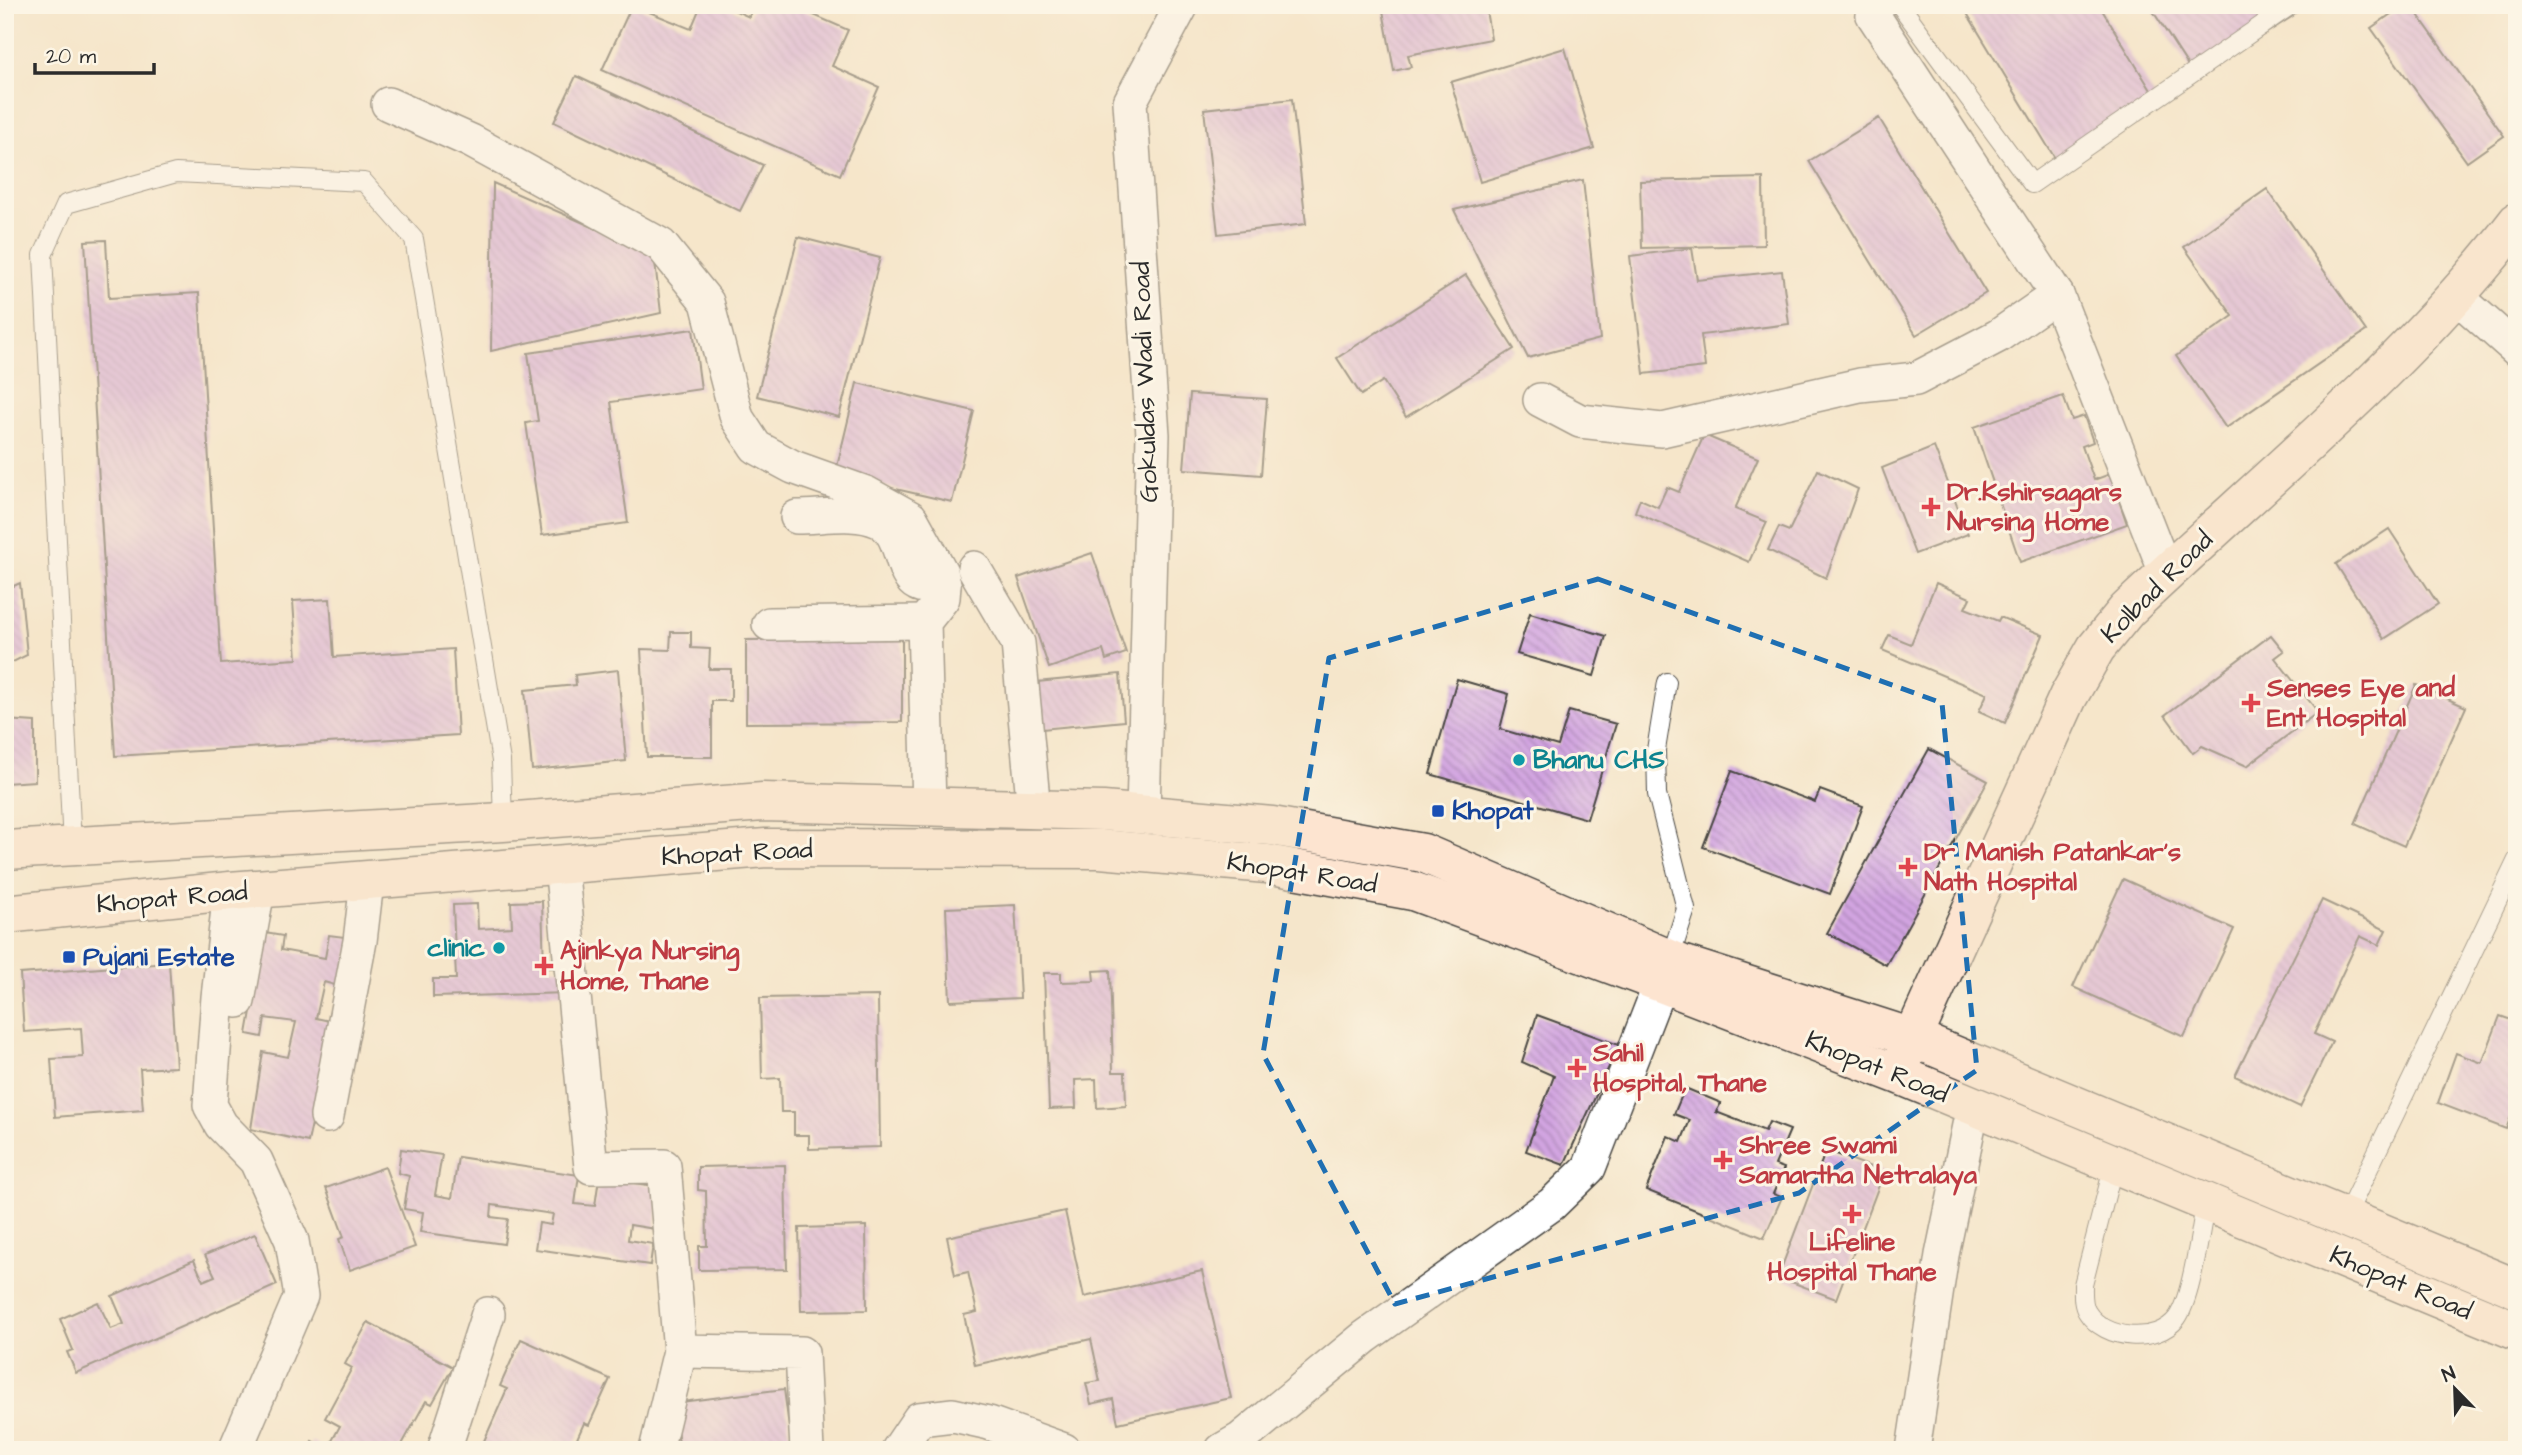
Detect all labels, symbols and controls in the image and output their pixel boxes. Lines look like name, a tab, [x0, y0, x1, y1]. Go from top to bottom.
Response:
scale bar	[35, 32, 154, 76]
text: 20 m	[46, 42, 97, 71]
street label: Gokuldas Wadi Road	[1123, 261, 1167, 503]
place label: Dr.Kshirsagars Nursing Home	[1947, 474, 2122, 543]
marker: Dr.Kshirsagars Nursing Home	[1921, 497, 1941, 517]
street label: Kolbad Road	[2093, 523, 2221, 651]
place label: Senses Eye and Ent Hospital	[2266, 670, 2456, 736]
marker: Senses Eye and Ent Hospital	[2241, 693, 2261, 713]
place label: Bhanu CHS	[1533, 742, 1665, 778]
marker: Bhanu CHS	[1511, 752, 1527, 768]
place label: Khopat	[1452, 793, 1534, 829]
marker: Khopat	[1430, 803, 1446, 819]
street label: Khopat Road	[660, 831, 814, 875]
place label: Dr Manish Patankar's Nath Hospital	[1924, 834, 2181, 900]
street label: Khopat Road	[1224, 843, 1380, 903]
marker: Dr Manish Patankar's Nath Hospital	[1898, 857, 1918, 877]
street label: Khopat Road	[95, 873, 249, 923]
place label: clinic	[427, 930, 486, 966]
place label: Ajinkya Nursing Home, Thane	[560, 933, 740, 999]
place label: Pujani Estate	[83, 939, 235, 975]
marker: clinic	[491, 940, 507, 956]
marker: Pujani Estate	[61, 949, 77, 965]
marker: Ajinkya Nursing Home, Thane	[534, 956, 554, 976]
street label: Khopat Road	[1800, 1022, 1954, 1112]
place label: Sahil Hospital, Thane	[1592, 1035, 1767, 1101]
marker: Sahil Hospital, Thane	[1567, 1058, 1587, 1078]
place label: Shree Swami Samartha Netralaya	[1738, 1127, 1978, 1196]
marker: Shree Swami Samartha Netralaya	[1713, 1150, 1733, 1170]
marker: Lifeline Hospital Thane	[1842, 1204, 1862, 1224]
place label: Lifeline Hospital Thane	[1767, 1224, 1937, 1290]
street label: Khopat Road	[2324, 1237, 2478, 1329]
north arrow	[2420, 1354, 2490, 1424]
text: N	[2438, 1360, 2460, 1389]

